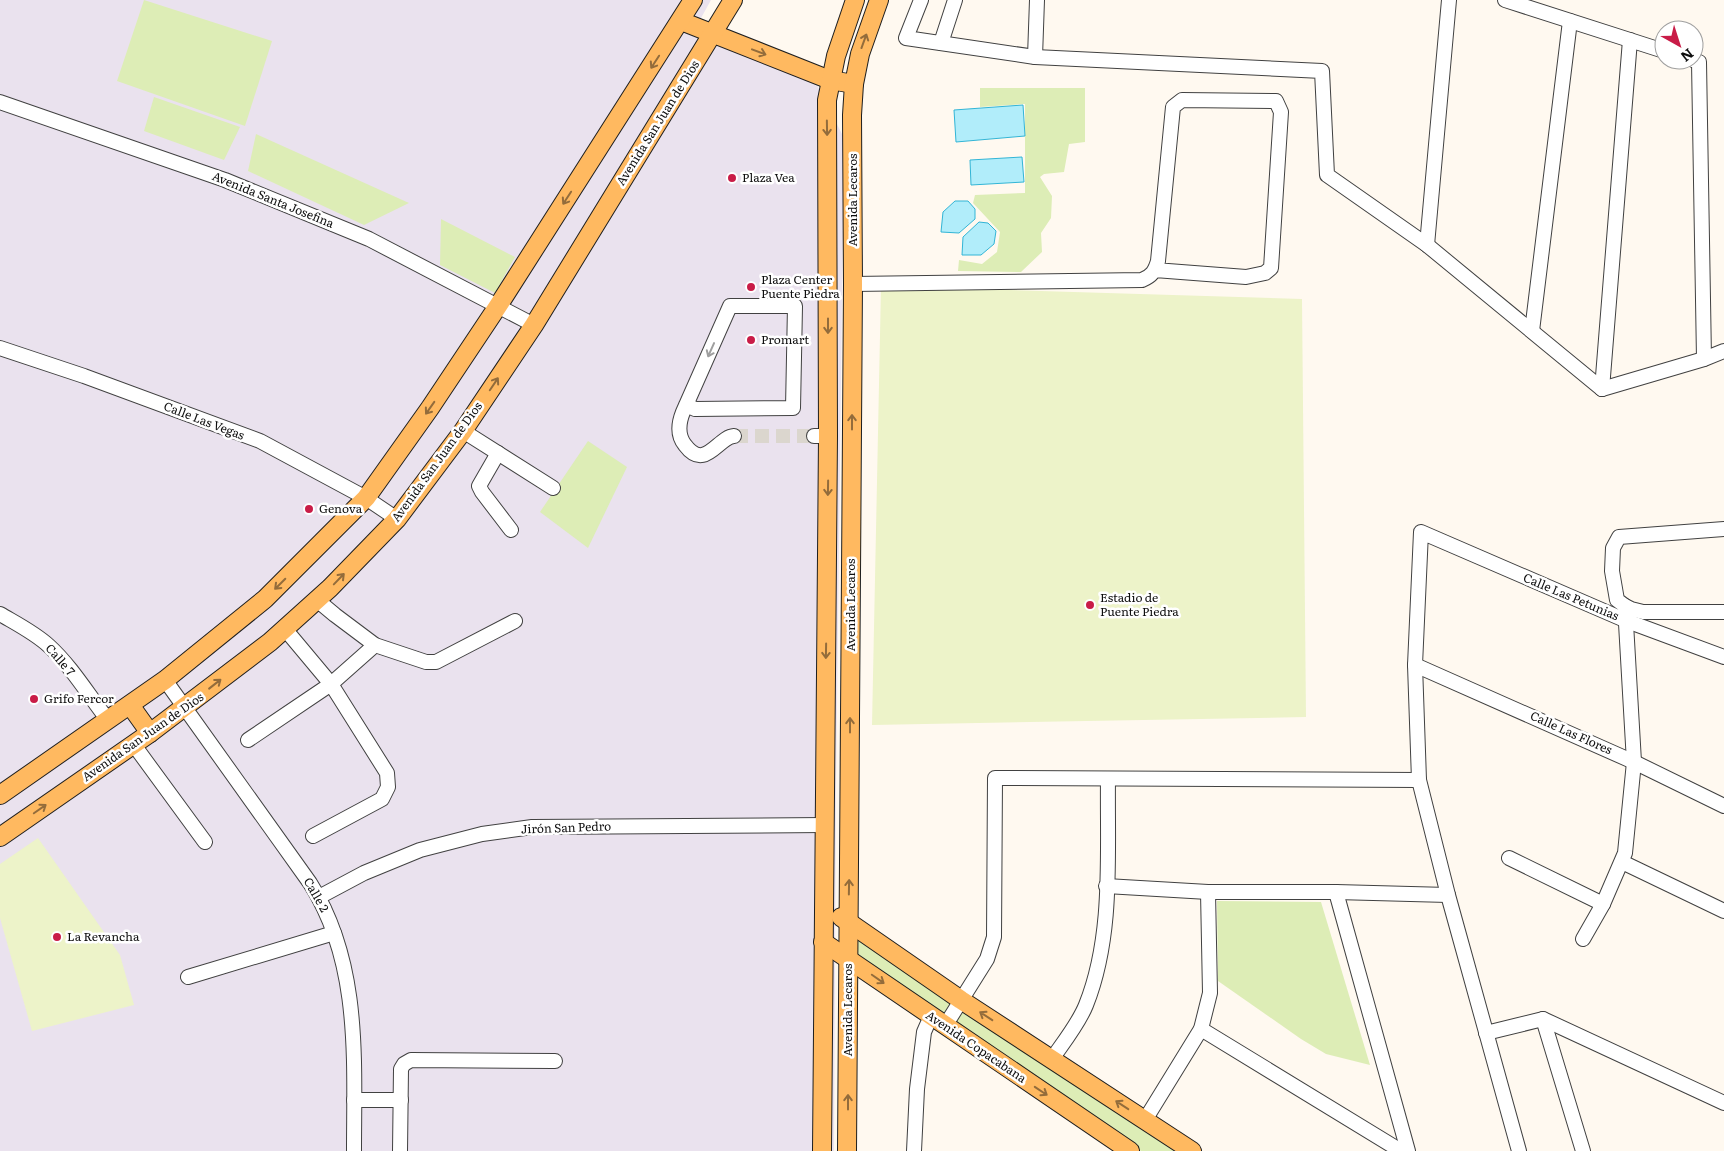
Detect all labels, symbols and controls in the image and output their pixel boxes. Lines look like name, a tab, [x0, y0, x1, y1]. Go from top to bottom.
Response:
north arrow	[1654, 20, 1704, 70]
one-way arrow	[860, 34, 870, 50]
text: N	[1677, 44, 1699, 68]
one-way arrow	[751, 48, 766, 57]
one-way arrow	[649, 54, 659, 68]
street label: Avenida San Juan de Dios	[611, 56, 703, 189]
one-way arrow	[823, 120, 832, 136]
street label: Avenida Lecaros	[843, 153, 861, 246]
street label: Avenida Santa Josefina	[210, 166, 338, 232]
place label: Plaza Vea	[742, 168, 795, 186]
marker: Plaza Vea	[726, 172, 738, 184]
one-way arrow	[562, 191, 572, 205]
place label: Plaza Center Puente Piedra	[761, 270, 840, 302]
marker: Plaza Center Puente Piedra	[745, 281, 757, 293]
one-way arrow	[823, 317, 833, 333]
place label: Promart	[761, 330, 809, 348]
marker: Promart	[745, 334, 757, 346]
one-way arrow	[705, 342, 715, 357]
one-way arrow	[489, 377, 499, 391]
street label: Calle Las Vegas	[161, 396, 248, 444]
street label: Avenida San Juan de Dios	[386, 397, 486, 525]
one-way arrow	[425, 400, 435, 414]
one-way arrow	[847, 415, 857, 431]
one-way arrow	[823, 480, 833, 496]
place label: Genova	[319, 499, 363, 517]
marker: Genova	[303, 503, 315, 515]
street label: Avenida Lecaros	[841, 558, 859, 651]
street label: Calle Las Petunias	[1521, 568, 1623, 625]
one-way arrow	[333, 573, 345, 586]
one-way arrow	[274, 578, 286, 590]
place label: Estadio de Puente Piedra	[1100, 588, 1179, 620]
marker: Estadio de Puente Piedra	[1084, 599, 1096, 611]
street label: Calle 7	[42, 639, 80, 679]
one-way arrow	[821, 642, 831, 658]
one-way arrow	[208, 679, 221, 690]
street label: Avenida San Juan de Dios	[78, 687, 207, 785]
place label: Grifo Fercor	[44, 689, 114, 707]
marker: Grifo Fercor	[28, 693, 40, 705]
street label: Calle Las Flores	[1528, 706, 1616, 758]
one-way arrow	[845, 717, 855, 734]
one-way arrow	[33, 804, 47, 814]
street label: Jirón San Pedro	[520, 816, 612, 838]
street label: Calle 2	[300, 874, 334, 915]
one-way arrow	[844, 880, 854, 896]
place label: La Revancha	[67, 927, 140, 945]
marker: La Revancha	[51, 931, 63, 943]
street label: Avenida Lecaros	[838, 963, 856, 1056]
one-way arrow	[871, 974, 885, 984]
street label: Avenida Copacabana	[923, 1006, 1031, 1087]
one-way arrow	[979, 1011, 993, 1021]
one-way arrow	[1034, 1086, 1048, 1096]
one-way arrow	[843, 1095, 852, 1111]
one-way arrow	[1115, 1100, 1129, 1110]

